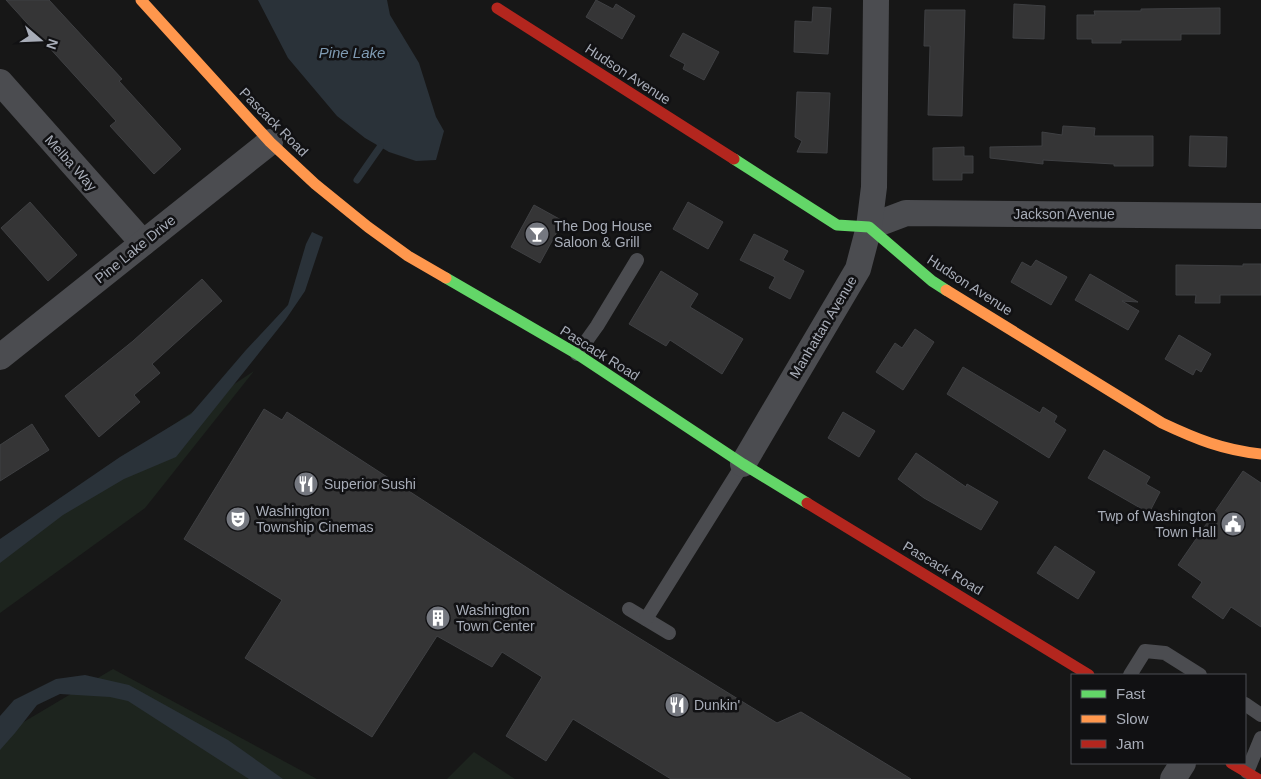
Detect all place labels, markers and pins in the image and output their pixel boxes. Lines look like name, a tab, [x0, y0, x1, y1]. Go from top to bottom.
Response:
place label: The Dog House Saloon & Grill	[554, 218, 652, 250]
bar icon: The Dog House Saloon & Grill	[524, 221, 550, 247]
restaurant icon: Superior Sushi	[293, 471, 319, 497]
place label: Superior Sushi	[324, 476, 416, 492]
place label: Washington Township Cinemas	[256, 503, 374, 535]
theatre icon: Washington Township Cinemas	[225, 506, 251, 532]
place label: Twp of Washington Town Hall	[1097, 508, 1216, 540]
public building icon: Twp of Washington Town Hall	[1220, 511, 1246, 537]
place label: Washington Town Center	[456, 602, 535, 634]
building icon: Washington Town Center	[425, 605, 451, 631]
restaurant icon: Dunkin'	[664, 692, 690, 718]
place label: Dunkin'	[694, 697, 740, 713]

